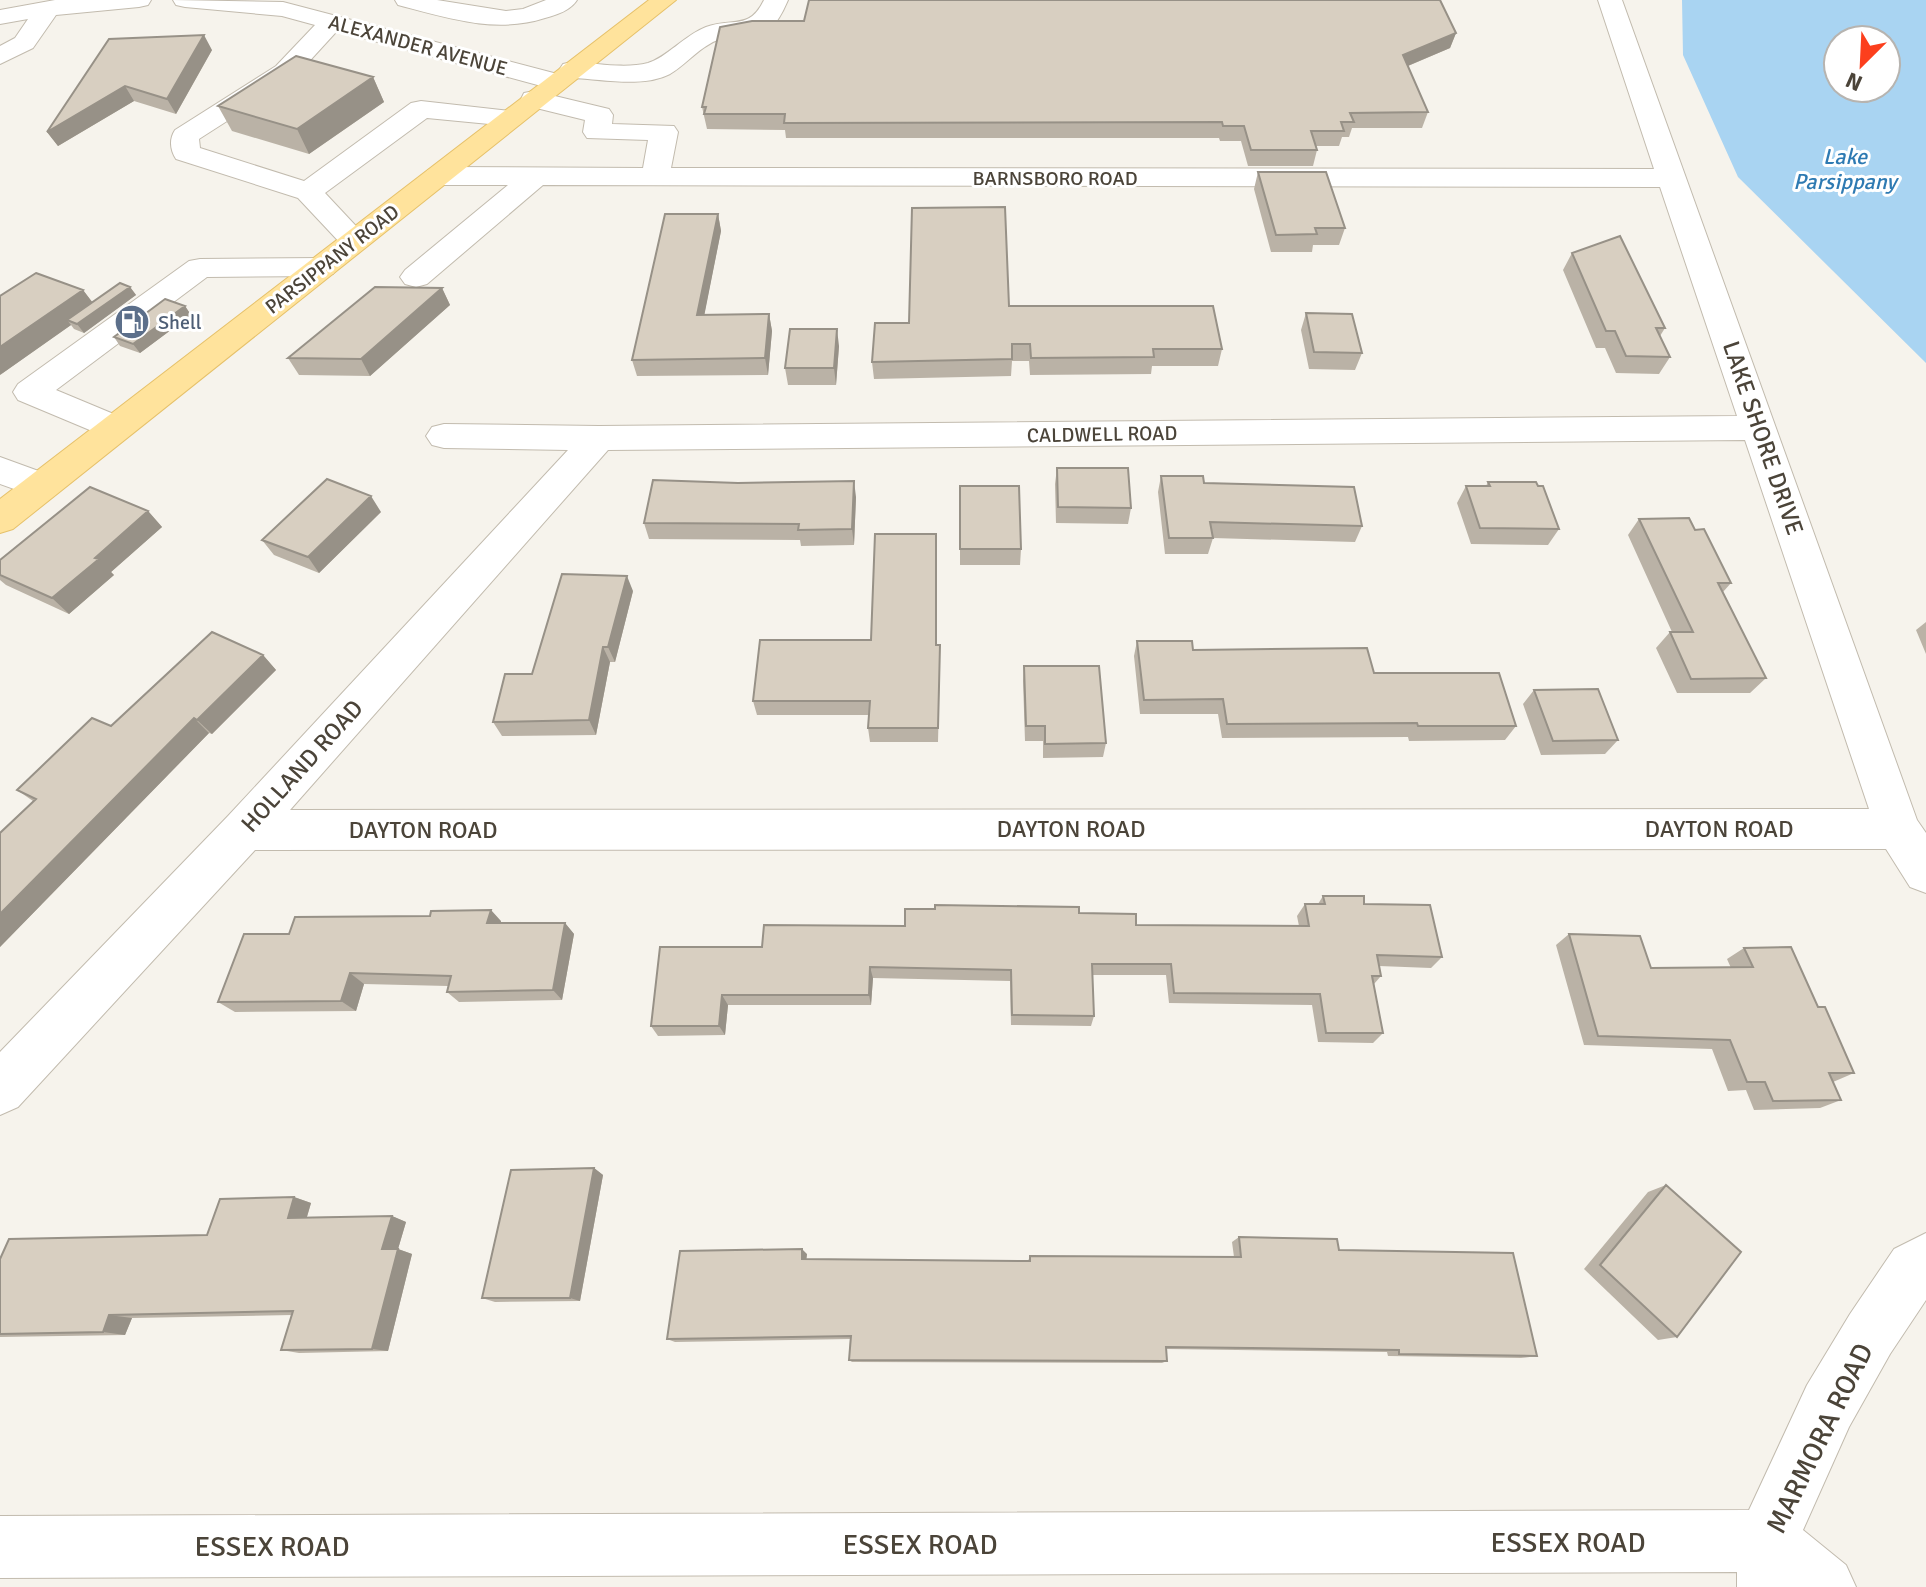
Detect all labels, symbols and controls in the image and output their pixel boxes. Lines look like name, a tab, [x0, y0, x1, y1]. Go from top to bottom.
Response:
street label: ALEXANDER AVENUE	[326, 10, 510, 81]
north arrow	[1822, 24, 1902, 104]
text: N	[1842, 66, 1867, 97]
water label: Lake Parsippany	[1793, 143, 1899, 195]
street label: BARNSBORO ROAD	[972, 166, 1138, 191]
street label: PARSIPPANY ROAD	[260, 199, 404, 319]
fuel station icon: Shell	[113, 303, 151, 341]
place label: Shell	[158, 310, 202, 335]
street label: LAKE SHORE DRIVE	[1716, 337, 1810, 539]
street label: CALDWELL ROAD	[1027, 421, 1177, 448]
street label: HOLLAND ROAD	[235, 693, 369, 839]
street label: DAYTON ROAD	[996, 814, 1146, 844]
street label: DAYTON ROAD	[1644, 814, 1794, 844]
street label: DAYTON ROAD	[348, 815, 498, 845]
street label: MARMORA ROAD	[1759, 1338, 1881, 1539]
street label: ESSEX ROAD	[1490, 1526, 1646, 1560]
street label: ESSEX ROAD	[842, 1528, 998, 1562]
street label: ESSEX ROAD	[194, 1530, 350, 1564]

